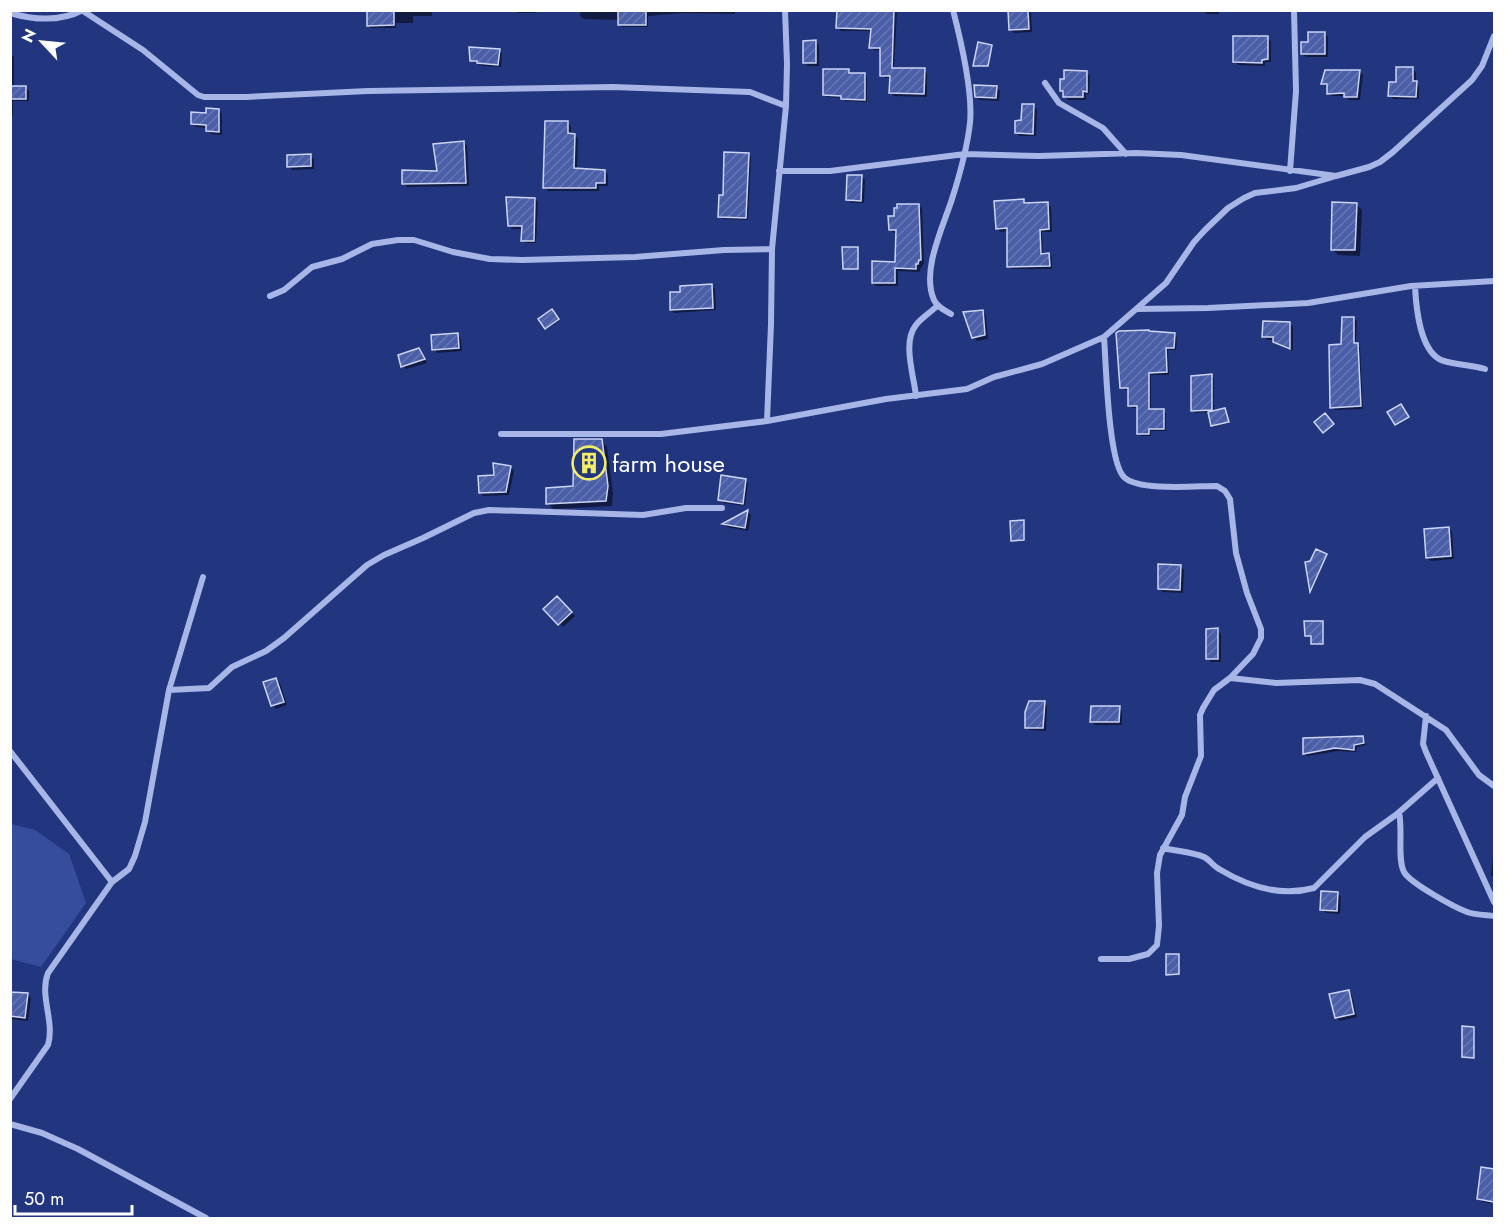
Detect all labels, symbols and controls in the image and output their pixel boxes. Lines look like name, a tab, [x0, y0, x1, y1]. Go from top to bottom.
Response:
north arrow	[12, 12, 72, 72]
text: N	[16, 25, 42, 46]
building icon: farm house	[571, 445, 607, 481]
place label: farm house	[612, 446, 725, 481]
scale bar	[15, 1178, 132, 1216]
text: 50 m	[24, 1186, 64, 1212]

